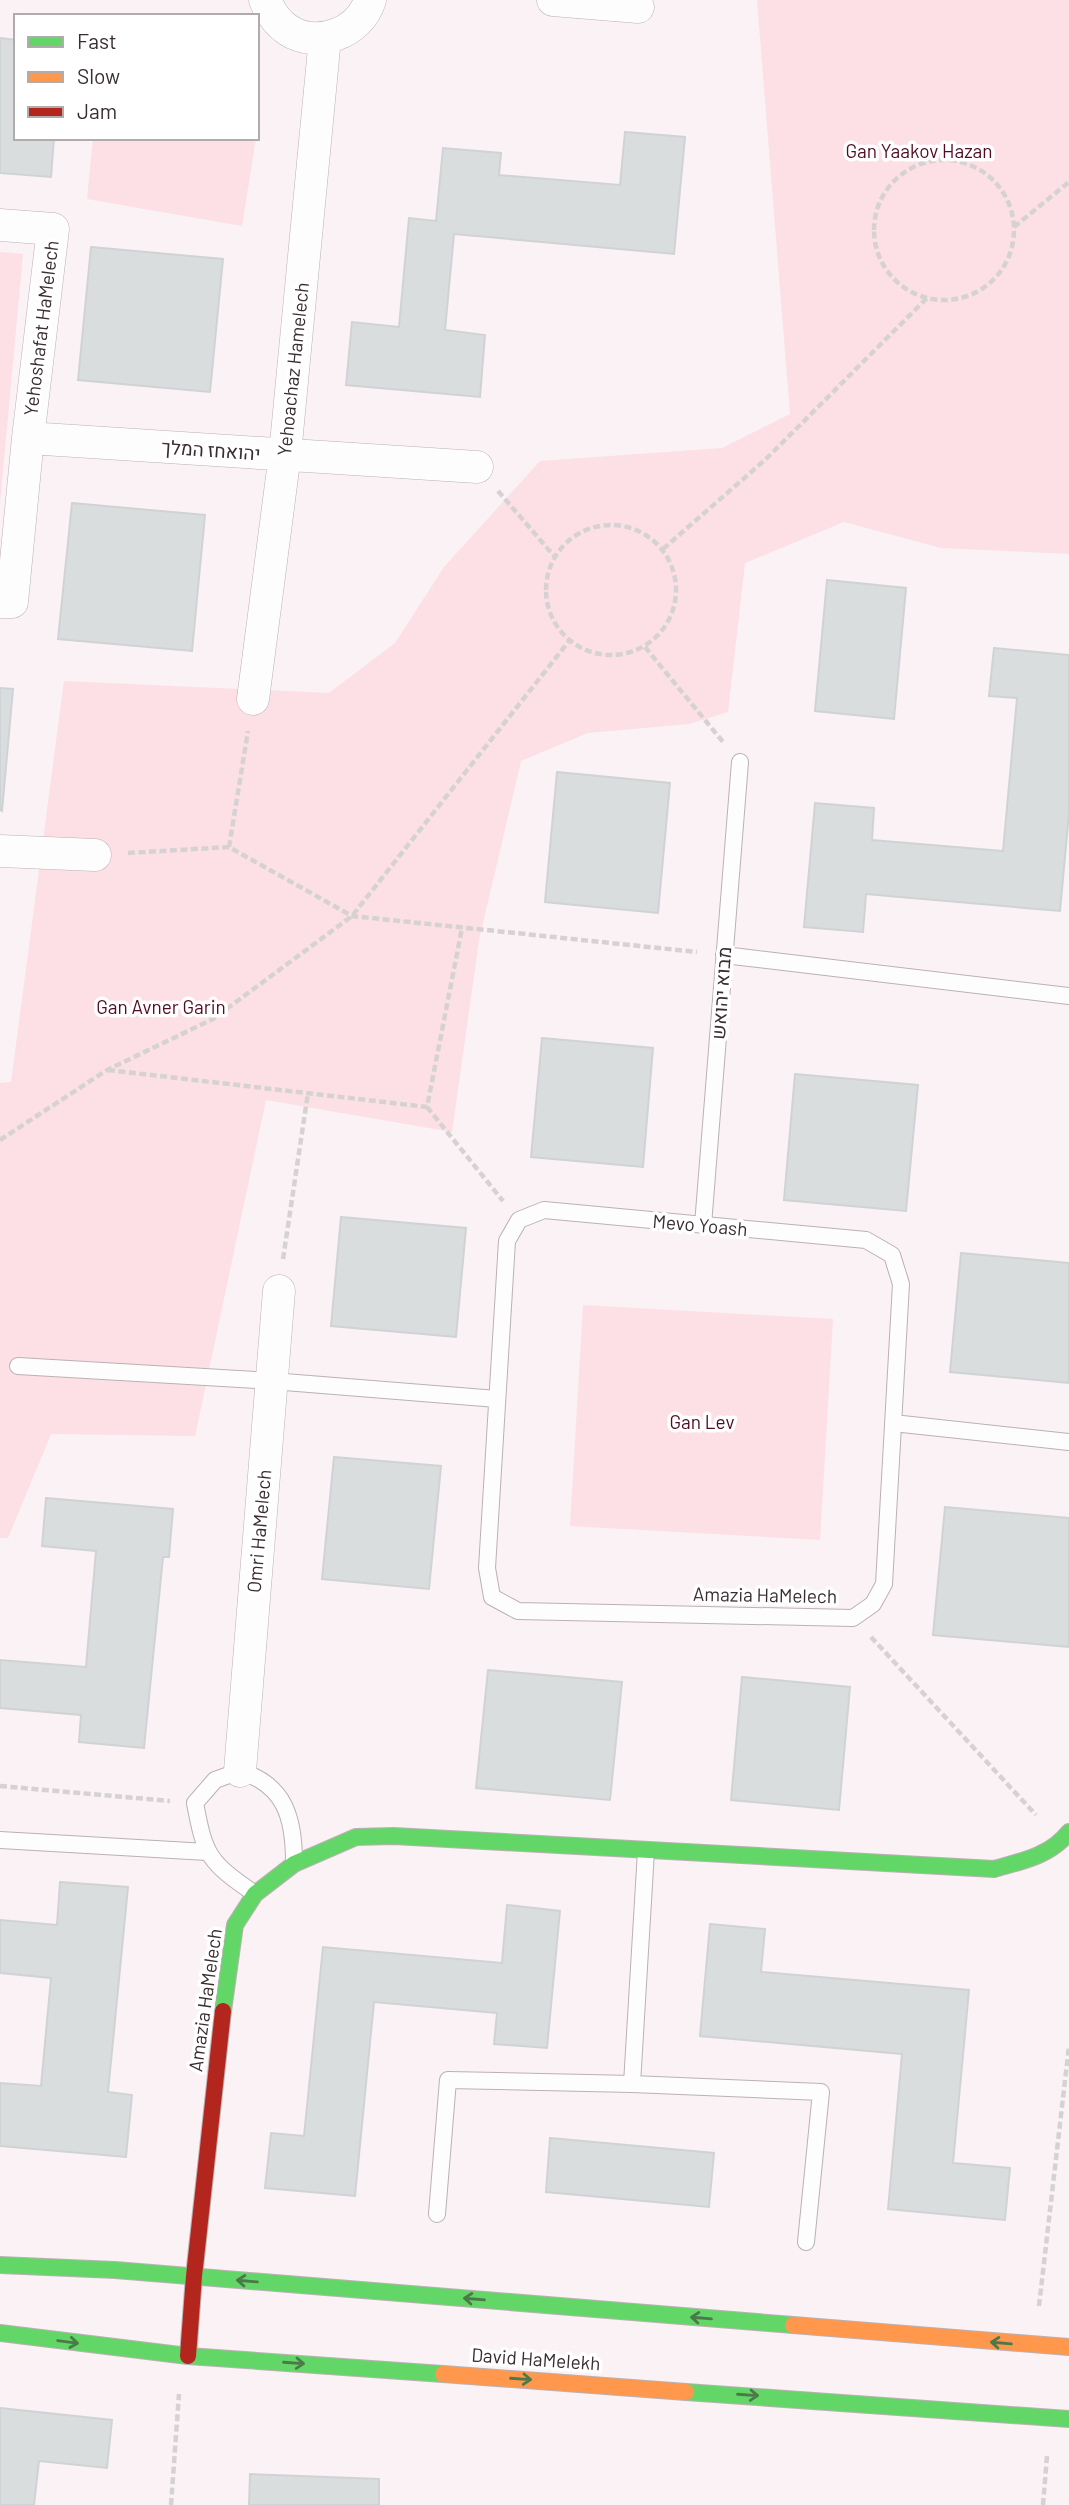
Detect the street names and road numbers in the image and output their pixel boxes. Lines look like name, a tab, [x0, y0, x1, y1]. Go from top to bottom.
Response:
street label: Yehoshafat HaMelech	[18, 239, 63, 417]
street label: Yehoachaz Hamelech	[272, 281, 313, 457]
street label: יהואחז המלך	[161, 435, 261, 464]
street label: מבוא יהואש	[706, 946, 735, 1040]
street label: Mevo Yoash	[652, 1209, 749, 1240]
street label: Omri HaMelech	[242, 1468, 275, 1594]
street label: Amazia HaMelech	[693, 1582, 837, 1607]
street label: Amazia HaMelech	[183, 1927, 226, 2073]
street label: David HaMelekh	[471, 2343, 601, 2374]

